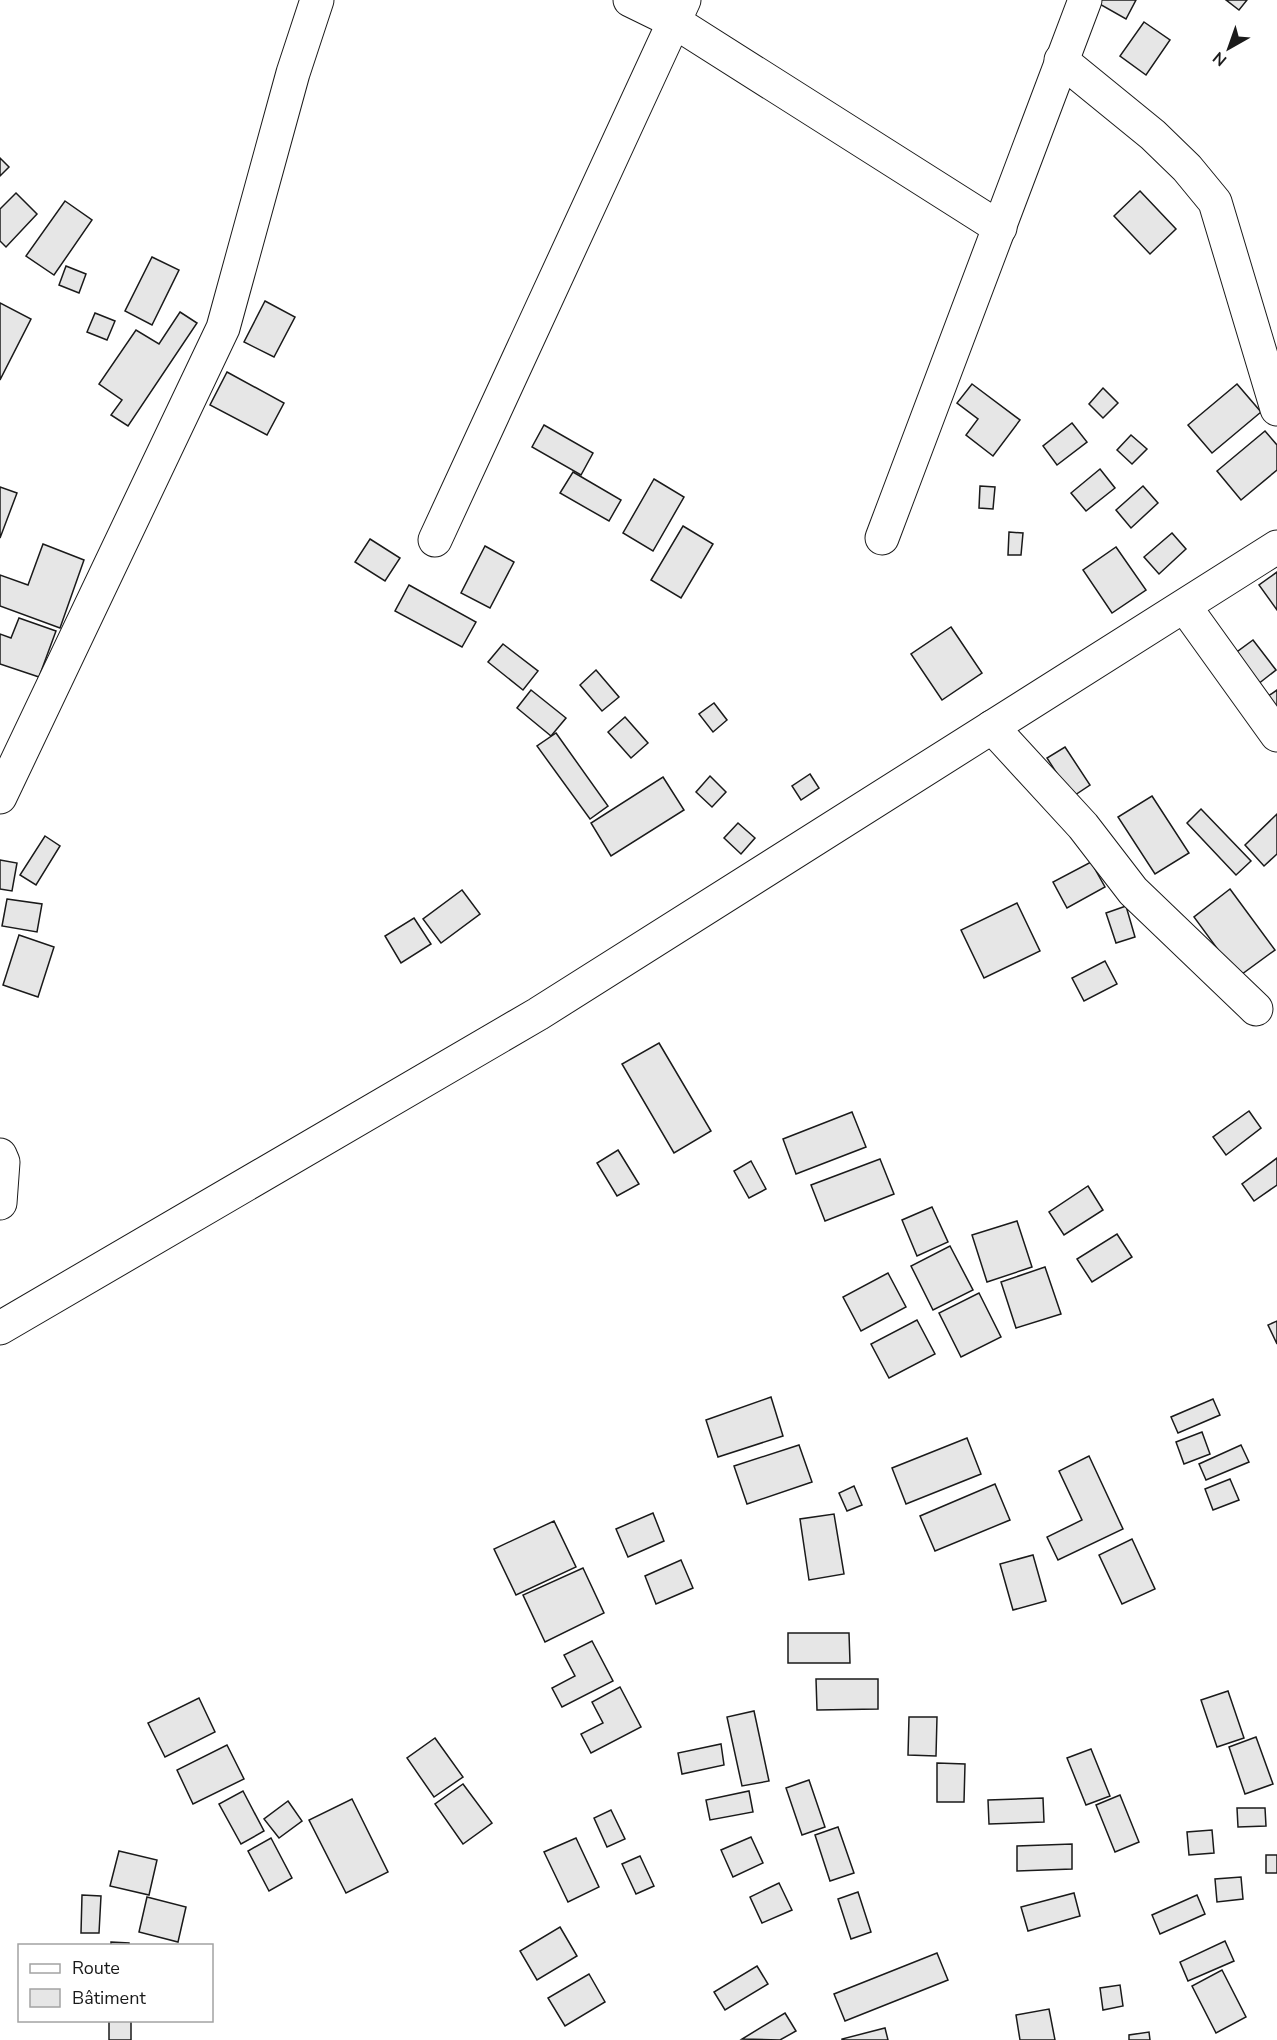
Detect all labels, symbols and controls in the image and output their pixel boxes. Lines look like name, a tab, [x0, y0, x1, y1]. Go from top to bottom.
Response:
north arrow	[1199, 18, 1259, 78]
text: N	[1208, 46, 1232, 71]
legend	[18, 1944, 213, 2022]
text: Route	[72, 1956, 120, 1980]
text: Bâtiment	[72, 1986, 146, 2010]

